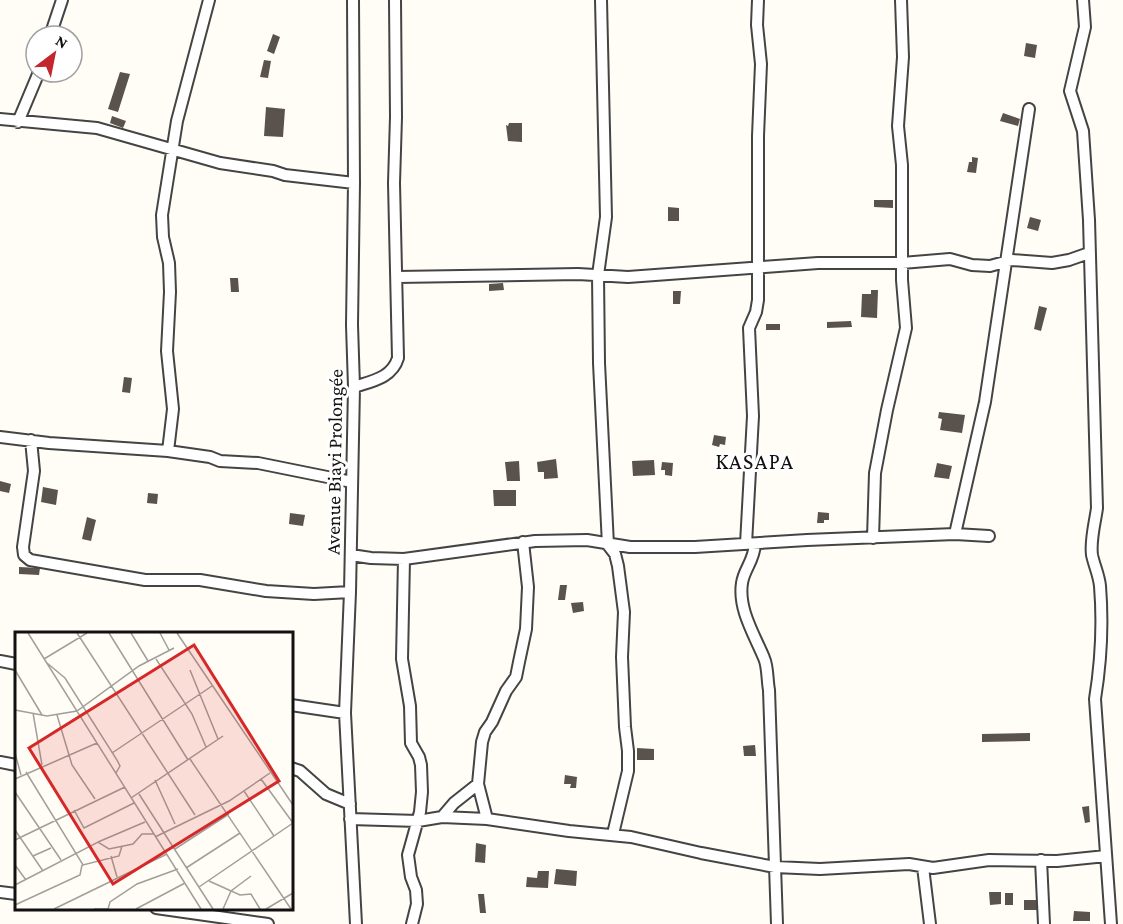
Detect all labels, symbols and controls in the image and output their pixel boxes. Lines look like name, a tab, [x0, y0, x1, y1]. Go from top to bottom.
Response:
north arrow	[24, 24, 84, 84]
text: N	[53, 32, 71, 52]
street label: Avenue Biayi Prolongée	[321, 369, 348, 555]
district label: KASAPA	[715, 449, 795, 474]
inset map	[15, 632, 292, 909]

